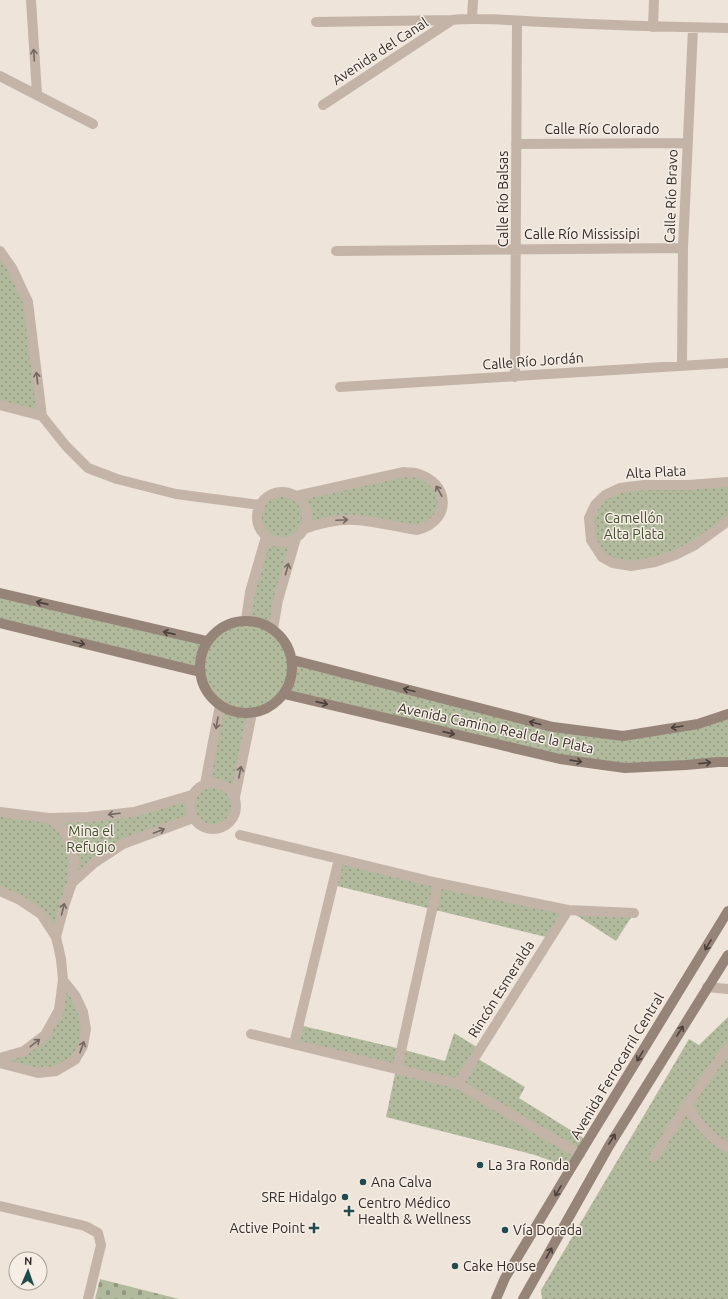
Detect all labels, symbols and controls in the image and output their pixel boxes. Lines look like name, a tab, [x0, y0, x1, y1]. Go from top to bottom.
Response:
street label: Avenida del Canal	[329, 14, 431, 88]
one-way arrow	[31, 49, 38, 62]
street label: Calle Río Colorado	[544, 121, 660, 137]
street label: Calle Río Bravo	[661, 149, 681, 243]
street label: Calle Río Balsas	[495, 151, 511, 247]
street label: Calle Río Mississipi	[524, 226, 640, 242]
street label: Calle Río Jordán	[482, 349, 584, 373]
one-way arrow	[33, 372, 41, 385]
street label: Alta Plata	[625, 462, 687, 482]
one-way arrow	[434, 485, 442, 497]
park label: Camellón Alta Plata	[604, 510, 664, 542]
one-way arrow	[335, 517, 348, 524]
one-way arrow	[284, 563, 291, 576]
one-way arrow	[36, 598, 49, 606]
one-way arrow	[163, 628, 176, 636]
one-way arrow	[72, 639, 85, 647]
one-way arrow	[402, 686, 415, 693]
one-way arrow	[315, 699, 328, 707]
street label: Avenida Camino Real de la Plata	[397, 699, 595, 757]
one-way arrow	[213, 716, 221, 729]
one-way arrow	[528, 718, 541, 726]
one-way arrow	[671, 723, 684, 731]
one-way arrow	[442, 729, 455, 737]
one-way arrow	[569, 757, 582, 765]
one-way arrow	[698, 759, 711, 767]
one-way arrow	[236, 766, 244, 779]
one-way arrow	[108, 811, 121, 818]
park label: Mina el Refugio	[66, 823, 116, 855]
one-way arrow	[152, 827, 164, 835]
one-way arrow	[60, 903, 67, 916]
street label: Rincón Esmeralda	[465, 938, 537, 1040]
one-way arrow	[703, 939, 711, 951]
street label: Avenida Ferrocarril Central	[567, 990, 667, 1142]
one-way arrow	[676, 1025, 684, 1037]
one-way arrow	[30, 1039, 41, 1047]
one-way arrow	[78, 1041, 86, 1053]
one-way arrow	[636, 1050, 644, 1061]
one-way arrow	[608, 1134, 617, 1145]
place label: La 3ra Ronda	[488, 1157, 569, 1173]
marker: La 3ra Ronda	[475, 1160, 485, 1170]
place label: Ana Calva	[371, 1174, 432, 1190]
marker: Ana Calva	[358, 1177, 368, 1187]
one-way arrow	[554, 1185, 562, 1196]
place label: SRE Hidalgo	[261, 1189, 337, 1205]
marker: SRE Hidalgo	[340, 1192, 350, 1202]
place label: Centro Médico Health & Wellness	[358, 1195, 471, 1227]
marker: Centro Médico Health & Wellness	[343, 1205, 355, 1217]
place label: Active Point	[229, 1220, 305, 1236]
marker: Active Point	[308, 1222, 320, 1234]
place label: Vía Dorada	[513, 1222, 582, 1238]
marker: Vía Dorada	[500, 1225, 510, 1235]
one-way arrow	[545, 1247, 553, 1259]
north arrow	[8, 1251, 48, 1291]
text: N	[24, 1255, 33, 1267]
place label: Cake House	[463, 1258, 536, 1274]
marker: Cake House	[450, 1261, 460, 1271]

